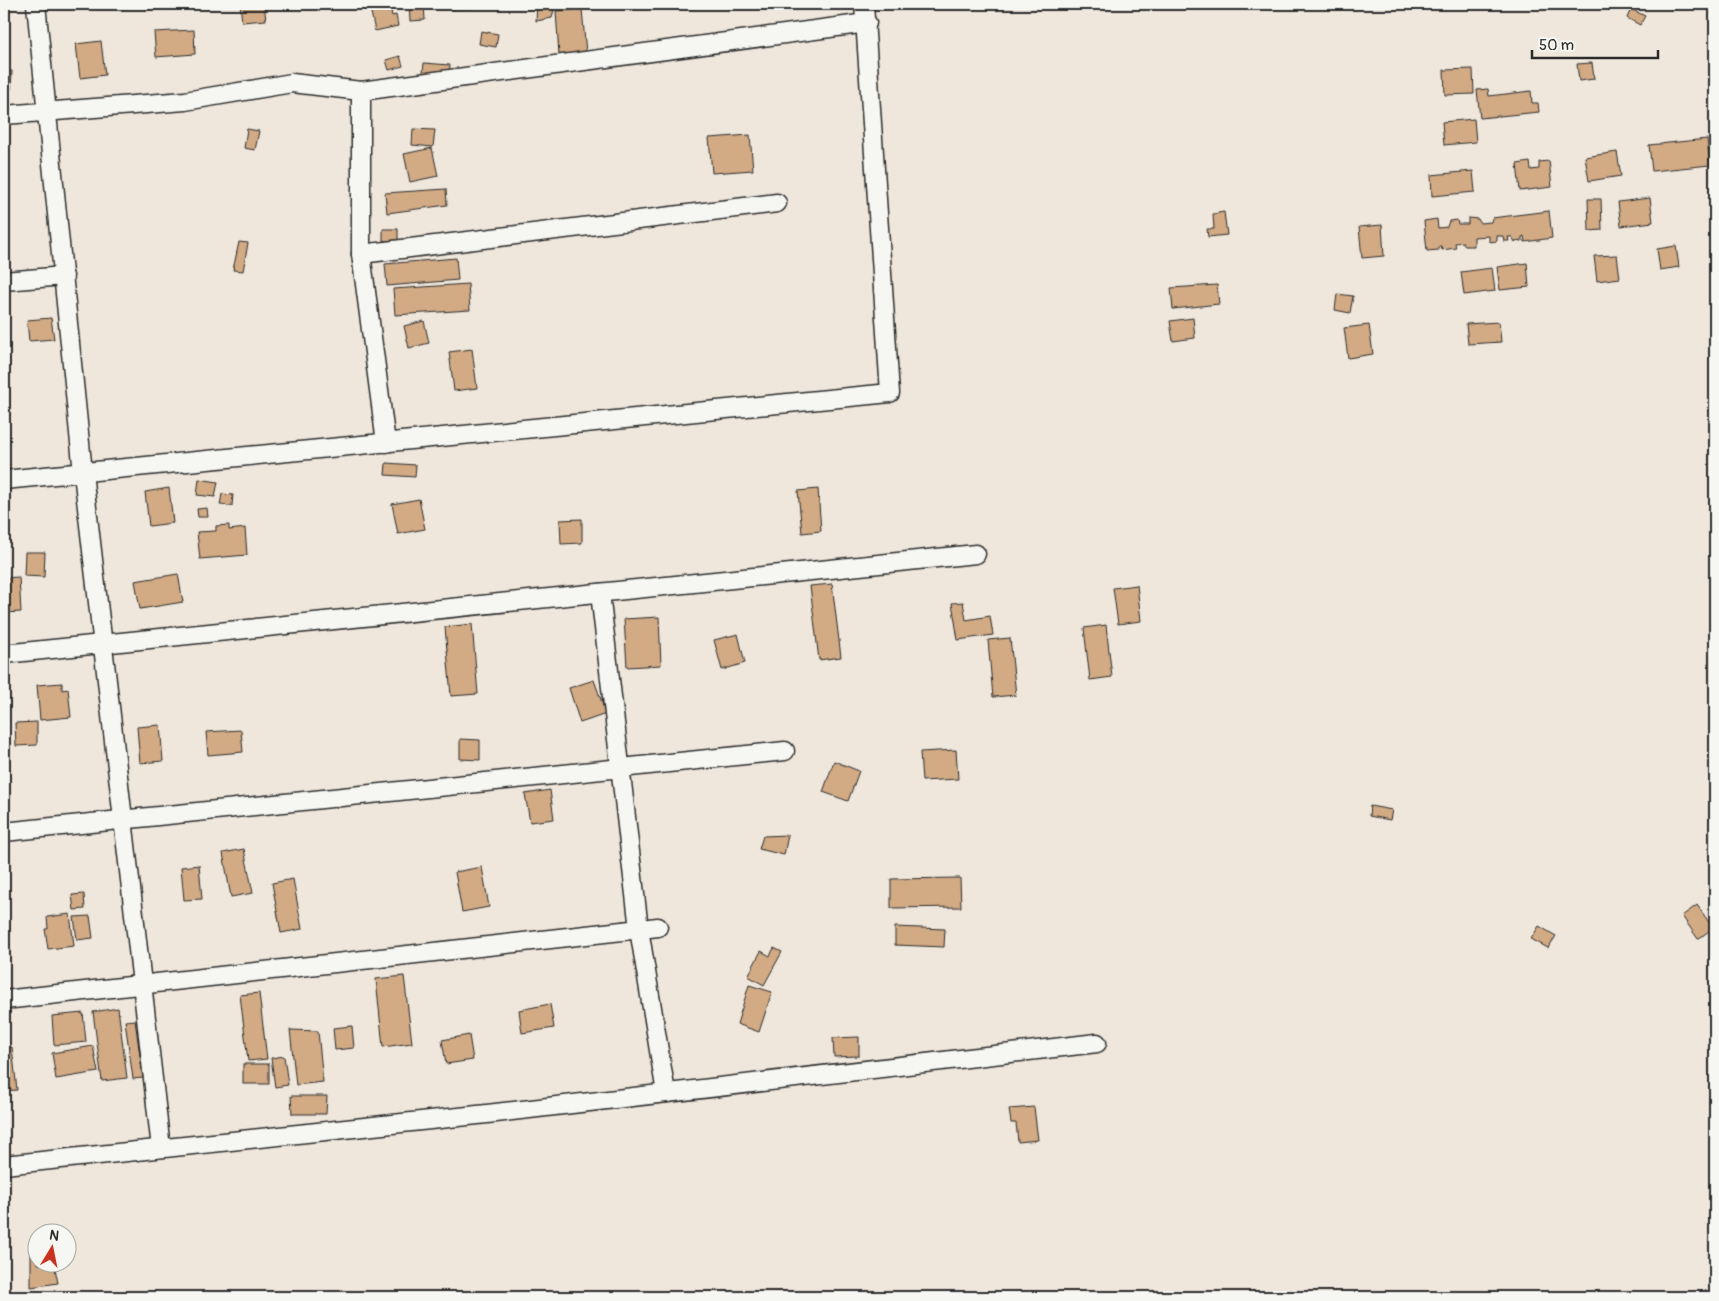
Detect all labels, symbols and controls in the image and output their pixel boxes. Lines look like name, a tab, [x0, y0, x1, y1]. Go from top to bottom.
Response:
scale bar	[1532, 28, 1658, 60]
text: 50 m	[1539, 36, 1574, 55]
north arrow	[28, 1224, 78, 1274]
text: N	[48, 1226, 60, 1245]

